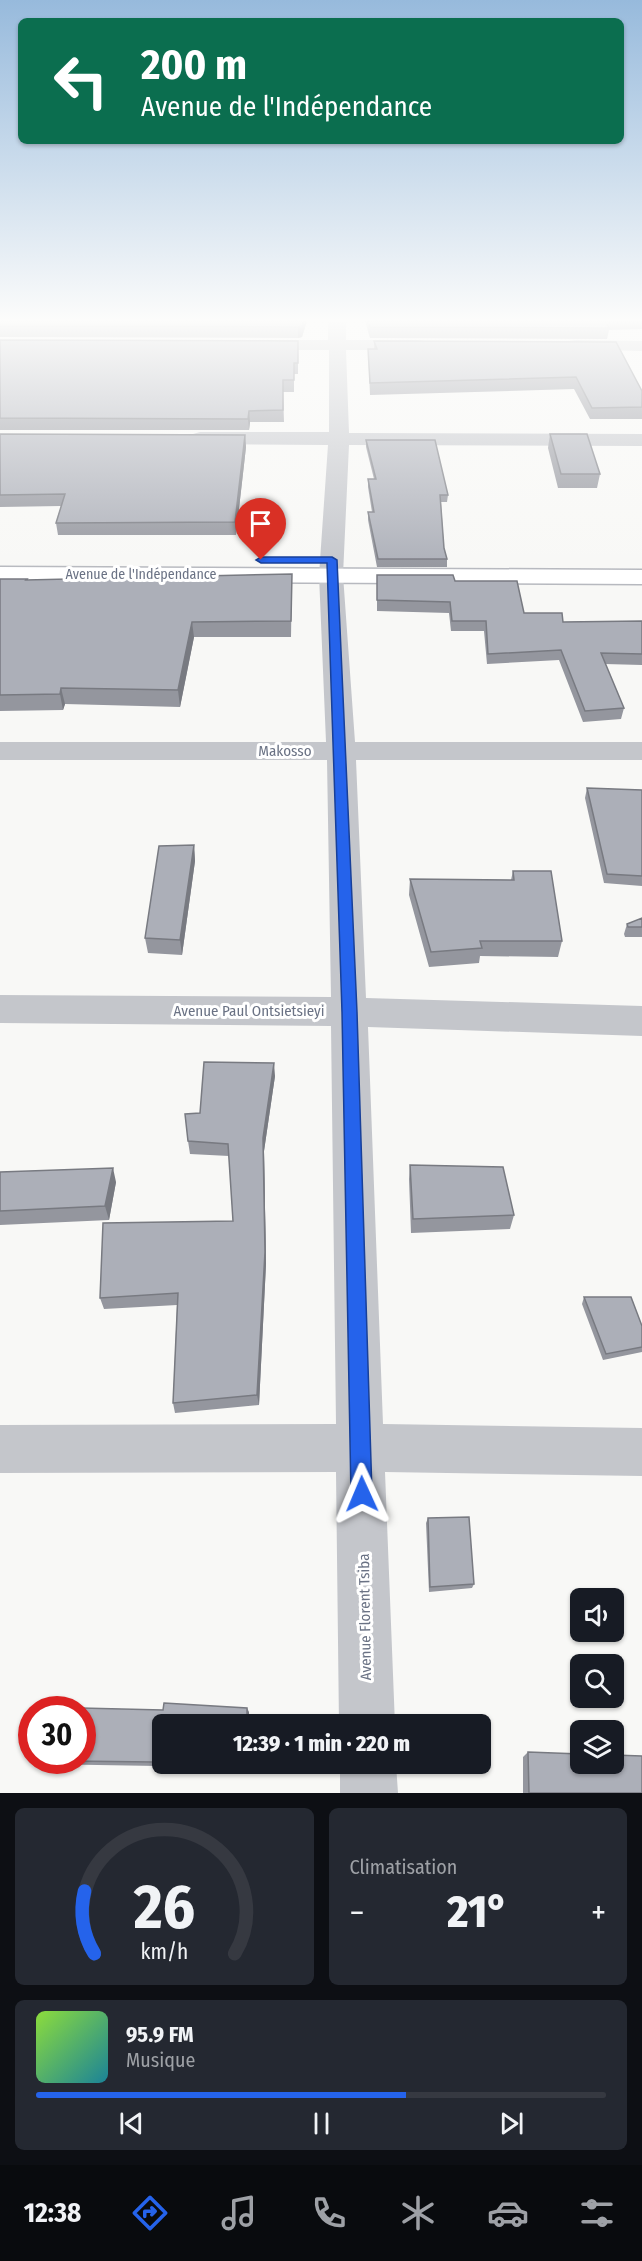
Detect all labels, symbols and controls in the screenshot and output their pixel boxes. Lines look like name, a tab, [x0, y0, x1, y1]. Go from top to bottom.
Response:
text: 200 m	[141, 40, 247, 90]
icon: left	[42, 42, 120, 120]
text: Avenue de l'Indépendance	[141, 91, 432, 123]
pin	[235, 498, 286, 560]
icon: arrive	[244, 507, 277, 540]
street label: Avenue de l'Indépendance	[66, 566, 217, 583]
street label: Makosso	[258, 742, 312, 760]
street label: Avenue Paul Ontsietsieyi	[173, 1002, 325, 1020]
position arrow	[330, 1462, 394, 1526]
street label: Avenue Florent Tsiba	[355, 1553, 375, 1681]
map controls	[570, 1588, 624, 1774]
button: sound	[570, 1588, 624, 1642]
button: search	[570, 1654, 624, 1708]
speed limit sign: 30	[18, 1696, 96, 1774]
button: layers	[570, 1720, 624, 1774]
text: 12:39 · 1 min · 220 m	[233, 1730, 410, 1757]
text: Climatisation	[350, 1855, 457, 1879]
text: 26	[132, 1870, 195, 1945]
text: 21°	[447, 1885, 508, 1939]
text: −	[350, 1893, 364, 1933]
text: +	[591, 1893, 606, 1933]
text: km/h	[140, 1939, 188, 1965]
text: 95.9 FM	[126, 2021, 194, 2048]
text: Musique	[126, 2048, 195, 2072]
icon: previous	[115, 2107, 148, 2140]
icon: pause	[305, 2107, 338, 2140]
icon: next	[495, 2107, 528, 2140]
icon: directions	[129, 2192, 171, 2234]
icon: music	[218, 2192, 260, 2234]
icon: phone	[308, 2192, 350, 2234]
icon: climate	[397, 2192, 439, 2234]
icon: car	[487, 2192, 529, 2234]
icon: filters	[576, 2192, 618, 2234]
text: 12:38	[24, 2197, 81, 2229]

